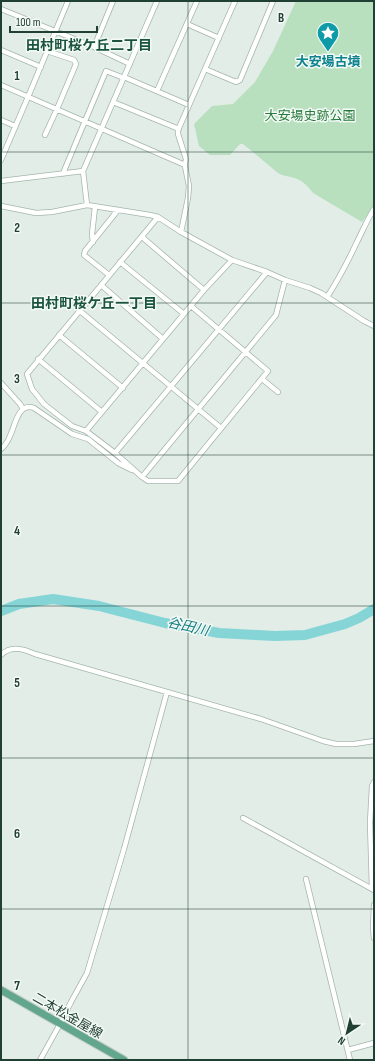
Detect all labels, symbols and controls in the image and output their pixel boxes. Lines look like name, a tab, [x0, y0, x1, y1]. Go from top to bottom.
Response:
scale bar	[10, 8, 97, 34]
text: B	[278, 10, 284, 26]
text: 100 m	[16, 15, 41, 30]
place icon: 大安場古墳	[315, 20, 341, 53]
district label: 田村町桜ケ丘二丁目	[26, 37, 152, 54]
place label: 大安場古墳	[295, 54, 361, 70]
text: 1	[14, 68, 20, 84]
park label: 大安場史跡公園	[264, 108, 356, 124]
text: 2	[14, 220, 20, 236]
district label: 田村町桜ケ丘一丁目	[31, 295, 157, 312]
text: 3	[14, 371, 20, 387]
text: 4	[14, 523, 20, 539]
water label: 谷田川	[166, 613, 212, 640]
text: 5	[14, 675, 20, 691]
text: 6	[14, 826, 20, 842]
text: 7	[14, 978, 20, 994]
street label: 二本松金屋線	[30, 989, 105, 1042]
north arrow	[327, 1013, 367, 1053]
text: N	[335, 1034, 348, 1048]

